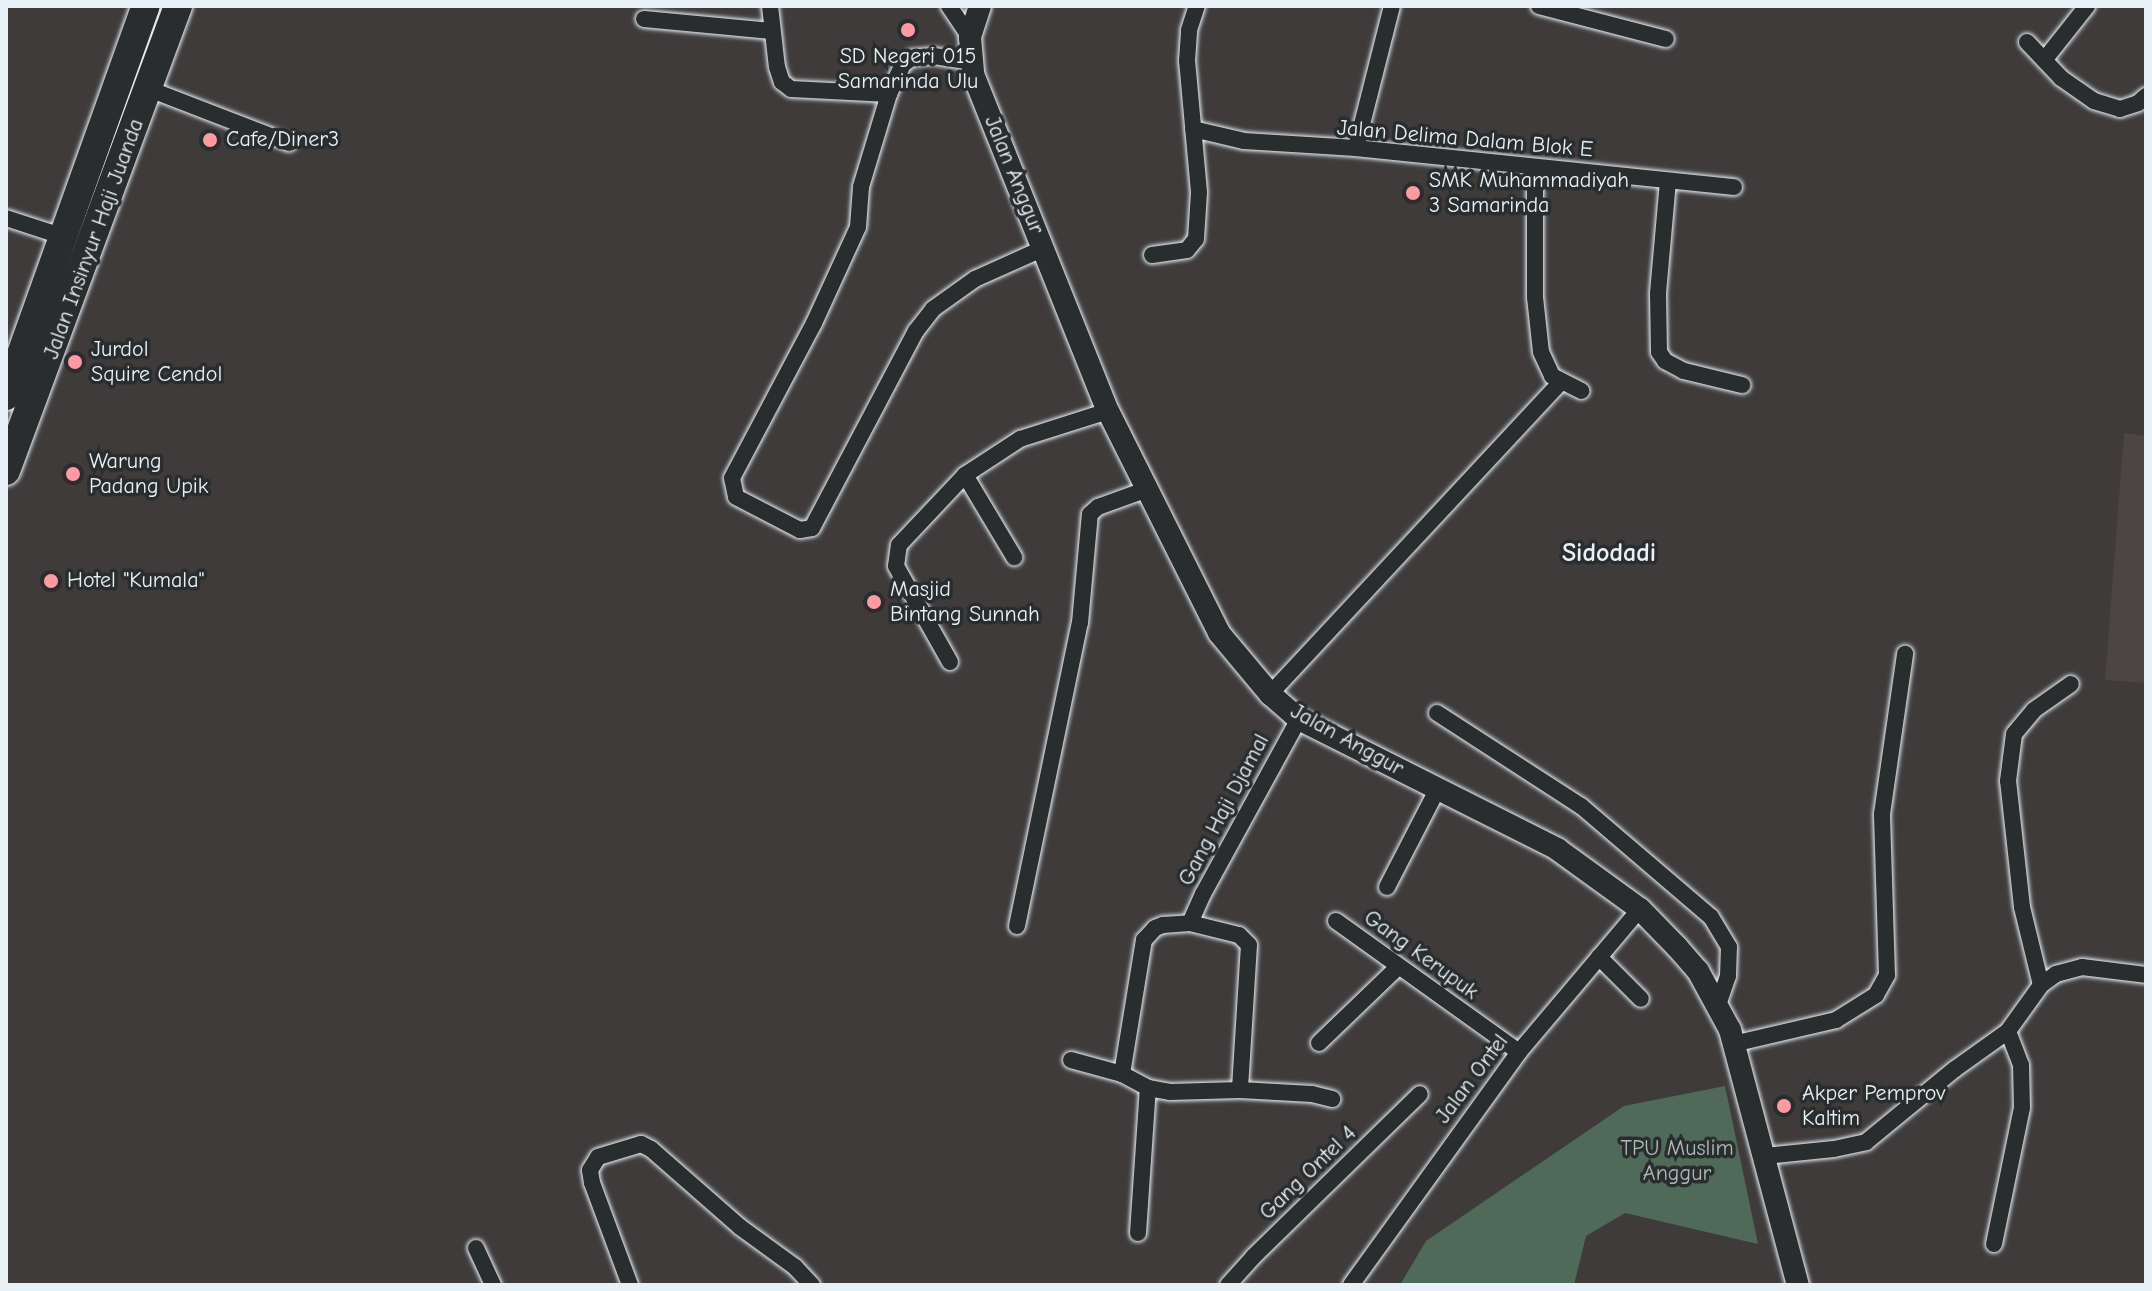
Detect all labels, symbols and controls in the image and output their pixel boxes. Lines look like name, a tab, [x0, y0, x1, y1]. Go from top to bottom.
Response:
marker: SD Negeri 015 Samarinda Ulu	[899, 21, 917, 39]
place label: SD Negeri 015 Samarinda Ulu	[838, 43, 978, 94]
street label: Jalan Anggur	[978, 112, 1050, 238]
street label: Jalan Insinyur Haji Juanda	[38, 115, 150, 363]
street label: Jalan Delima Dalam Blok E	[1336, 115, 1594, 163]
place label: Cafe/Diner3	[226, 127, 339, 153]
marker: Cafe/Diner3	[201, 131, 219, 149]
place label: SMK Muhammadiyah 3 Samarinda	[1429, 167, 1629, 218]
marker: SMK Muhammadiyah 3 Samarinda	[1404, 184, 1422, 202]
place label: Jurdol Squire Cendol	[91, 336, 222, 388]
marker: Jurdol Squire Cendol	[66, 353, 84, 371]
place label: Warung Padang Upik	[89, 448, 208, 500]
marker: Warung Padang Upik	[64, 465, 82, 483]
district label: Sidodadi	[1562, 538, 1656, 570]
place label: Hotel "Kumala"	[67, 568, 205, 594]
marker: Hotel "Kumala"	[42, 572, 60, 590]
place label: Masjid Bintang Sunnah	[890, 576, 1040, 628]
marker: Masjid Bintang Sunnah	[865, 593, 883, 611]
street label: Jalan Anggur	[1286, 698, 1408, 782]
street label: Gang Haji Djamal	[1173, 730, 1275, 890]
street label: Gang Kerupuk	[1359, 905, 1483, 1005]
street label: Jalan Ontel	[1430, 1029, 1514, 1129]
place label: Akper Pemprov Kaltim	[1802, 1080, 1945, 1132]
marker: Akper Pemprov Kaltim	[1773, 1095, 1795, 1117]
street label: Gang Ontel 4	[1254, 1120, 1362, 1226]
park label: TPU Muslim Anggur	[1620, 1135, 1734, 1186]

